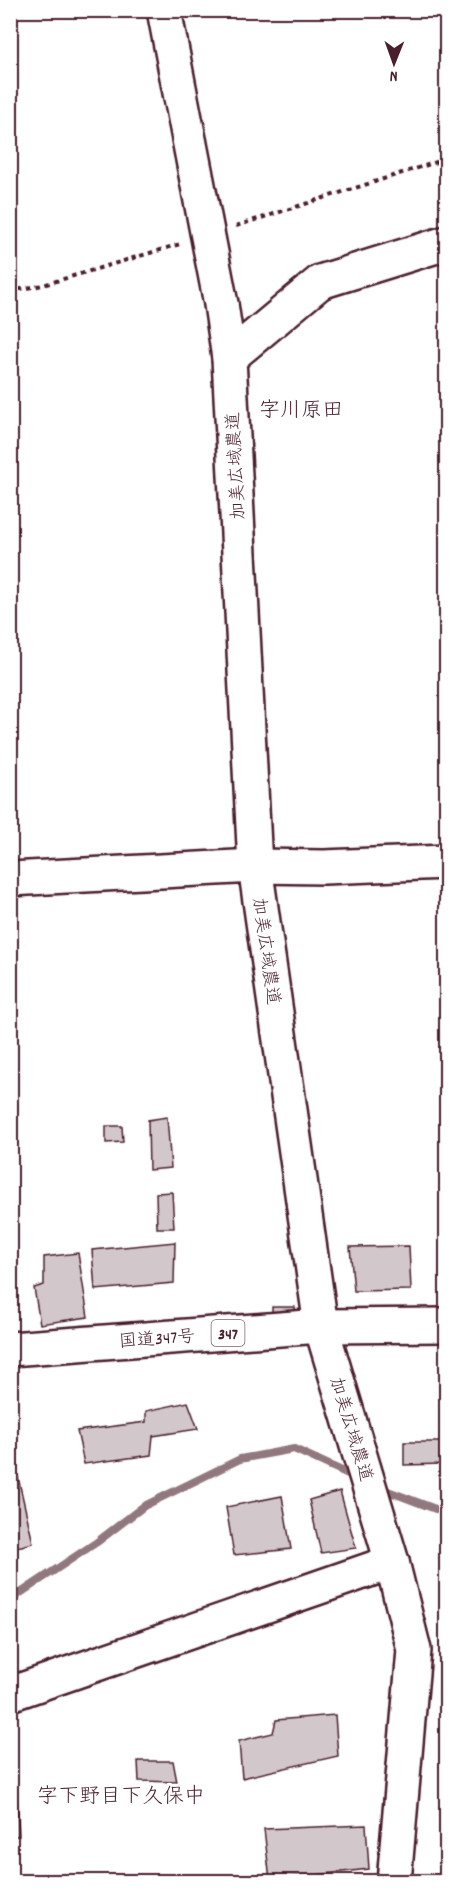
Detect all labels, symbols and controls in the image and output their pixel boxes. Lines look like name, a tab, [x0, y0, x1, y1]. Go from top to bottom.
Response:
north arrow	[364, 33, 424, 93]
text: N	[390, 64, 398, 87]
district label: 字川原田	[259, 397, 343, 427]
street label: 加美広域農道	[222, 411, 253, 520]
street label: 加美広域農道	[245, 896, 284, 1007]
road number: 347	[212, 1320, 244, 1346]
street label: 国道347号	[118, 1325, 196, 1356]
street label: 加美広域農道	[322, 1374, 377, 1485]
district label: 字下野目下久保中	[37, 1783, 205, 1813]

